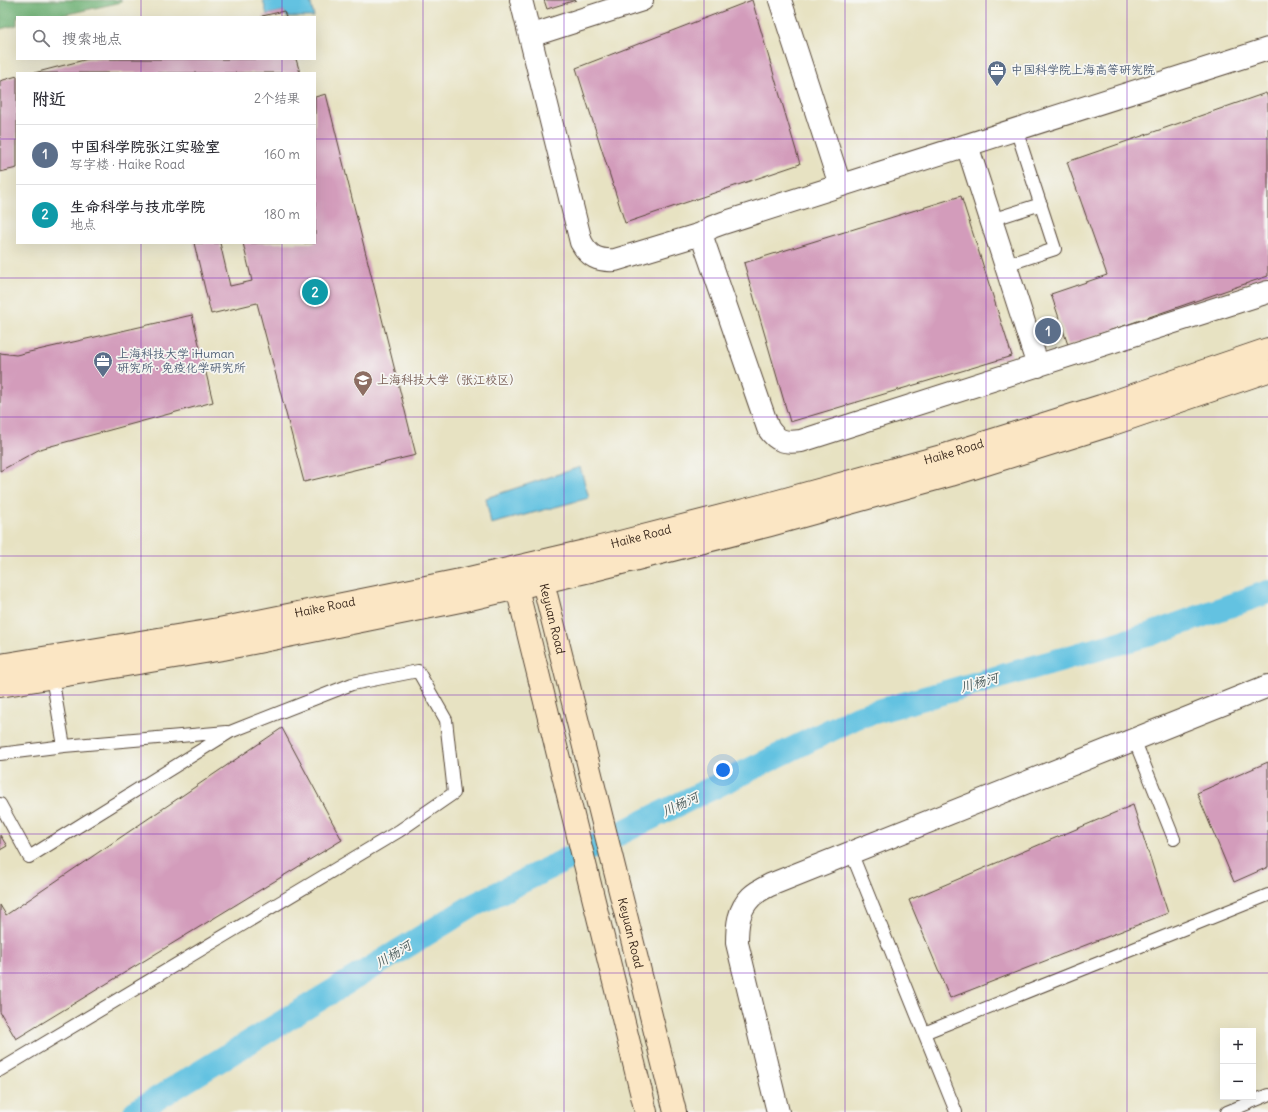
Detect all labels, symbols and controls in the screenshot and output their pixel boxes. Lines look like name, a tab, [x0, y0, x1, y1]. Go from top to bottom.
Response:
search box	[16, 16, 316, 60]
icon: search	[30, 27, 52, 49]
text: 搜索地点	[62, 29, 122, 48]
office icon: 中国科学院上海高等研究院	[986, 59, 1008, 87]
place label: 中国科学院上海高等研究院	[1011, 62, 1155, 77]
text: 附近	[32, 88, 66, 110]
text: 2个结果	[254, 90, 300, 107]
text: 中国科学院张江实验室	[70, 137, 220, 156]
text: 1	[42, 146, 48, 163]
text: 160 m	[264, 146, 300, 163]
text: 写字楼 · Haike Road	[70, 156, 185, 173]
text: 生命科学与技术学院	[70, 197, 205, 216]
text: 2	[41, 206, 49, 223]
text: 180 m	[264, 206, 300, 223]
text: 地点	[70, 216, 96, 233]
pin: 2	[302, 277, 328, 307]
pin: 1	[1035, 316, 1061, 346]
place label: 上海科技大学 iHuman 研究所 · 免疫化学研究所	[117, 346, 246, 375]
office icon: 上海科技大学 iHuman 研究所 · 免疫化学研究所	[92, 350, 114, 378]
school or university icon: 上海科技大学（张江校区）	[352, 369, 374, 397]
place label: 上海科技大学（张江校区）	[377, 372, 521, 387]
street label: Haike Road	[922, 435, 985, 468]
street label: Haike Road	[609, 521, 673, 551]
street label: Keyuan Road	[537, 582, 569, 655]
street label: Haike Road	[293, 593, 357, 620]
water label: 川杨河	[958, 668, 1002, 696]
your location	[713, 760, 733, 780]
water label: 川杨河	[659, 787, 703, 821]
street label: Keyuan Road	[615, 896, 647, 970]
water label: 川杨河	[372, 936, 416, 972]
map controls	[1220, 1028, 1256, 1100]
button: +	[1220, 1028, 1256, 1064]
button: −	[1220, 1064, 1256, 1100]

